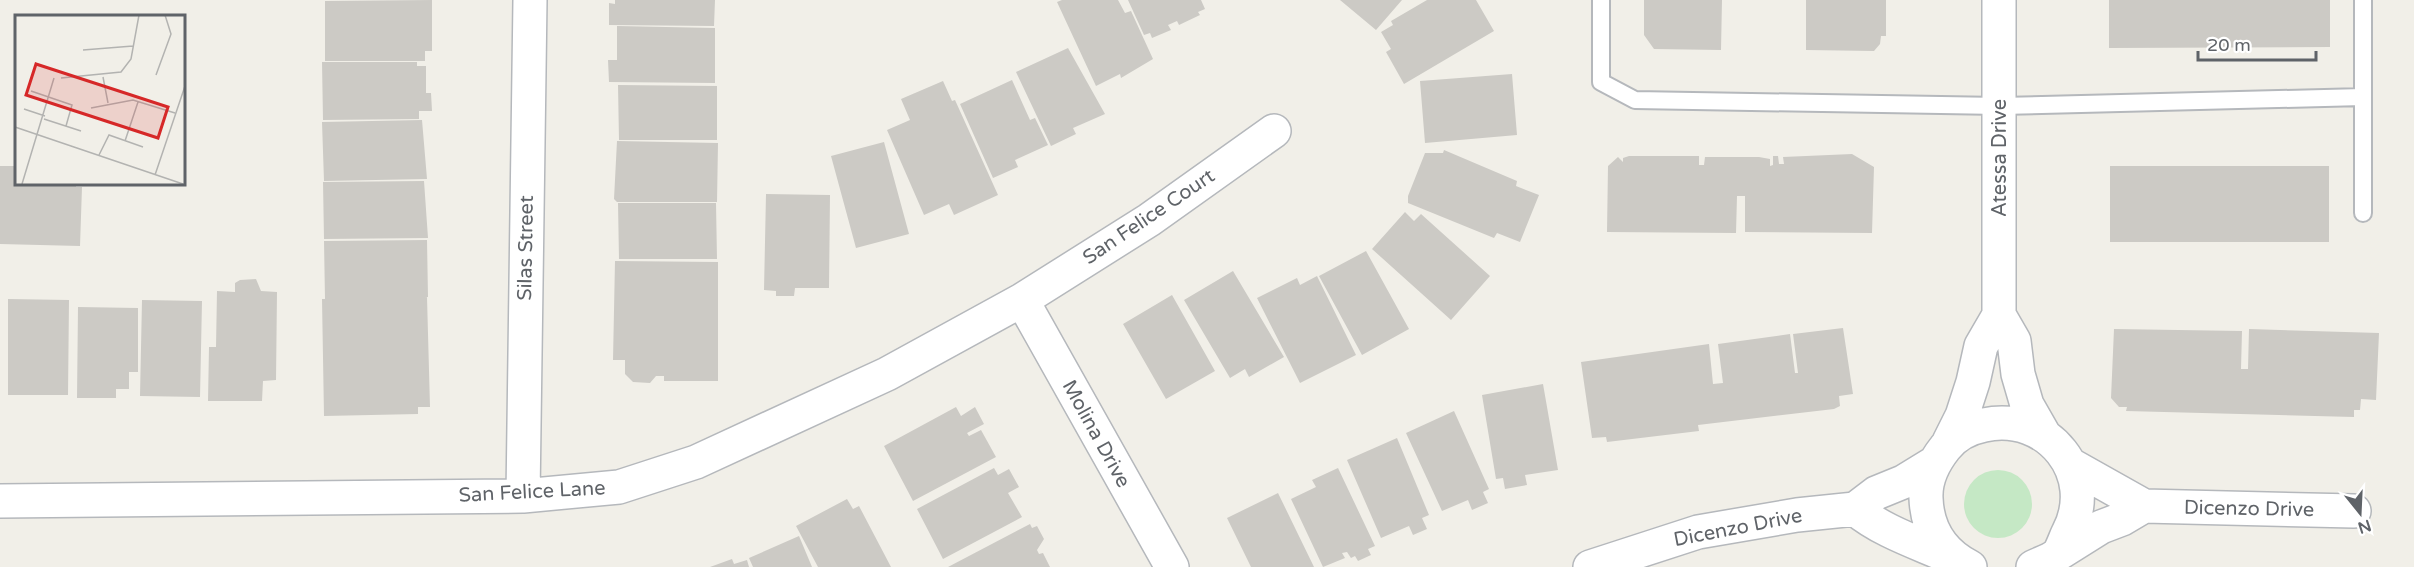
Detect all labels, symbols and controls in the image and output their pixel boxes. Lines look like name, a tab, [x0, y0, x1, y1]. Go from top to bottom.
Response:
inset map	[15, 15, 184, 184]
scale bar	[2198, 24, 2316, 62]
text: 20 m	[2207, 34, 2251, 56]
street label: Atessa Drive	[1988, 99, 2012, 217]
street label: San Felice Court	[1078, 164, 1220, 270]
street label: Silas Street	[513, 195, 539, 301]
street label: Molina Drive	[1057, 376, 1135, 492]
street label: San Felice Lane	[458, 476, 606, 508]
north arrow	[2330, 483, 2390, 543]
street label: Dicenzo Drive	[2184, 496, 2314, 522]
street label: Dicenzo Drive	[1672, 504, 1804, 552]
text: N	[2355, 515, 2374, 538]

